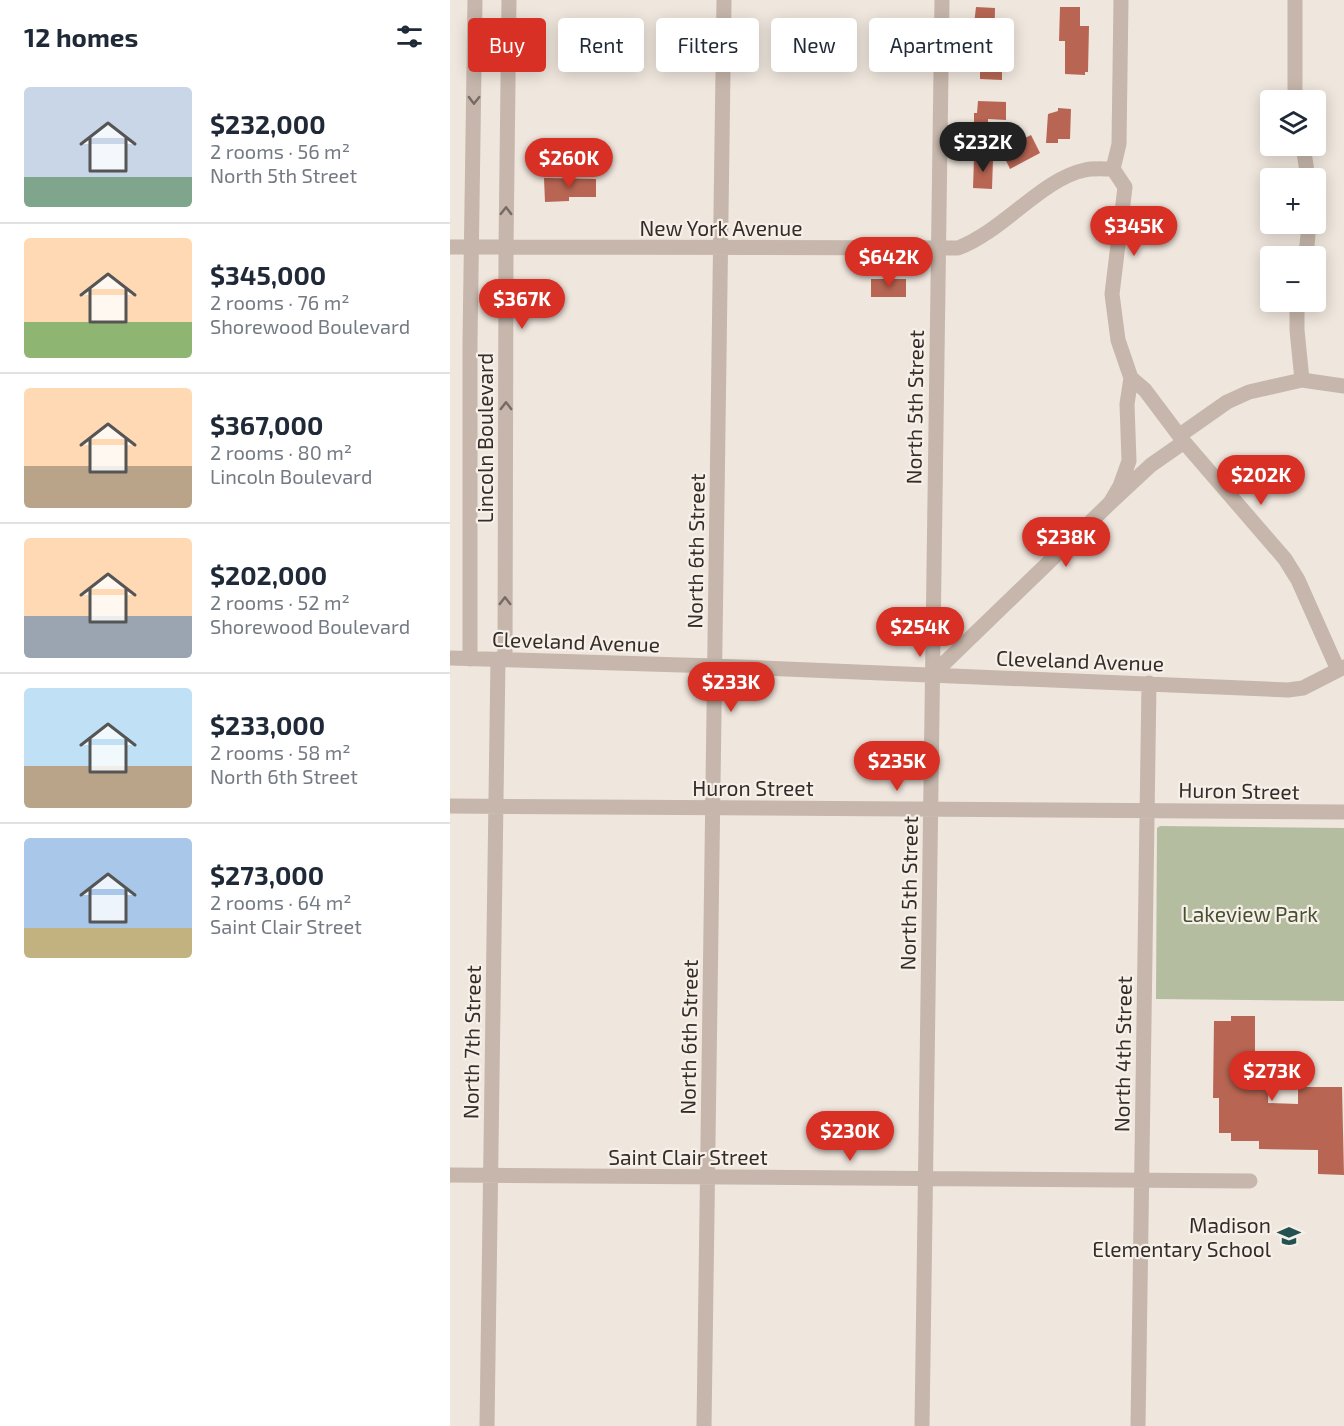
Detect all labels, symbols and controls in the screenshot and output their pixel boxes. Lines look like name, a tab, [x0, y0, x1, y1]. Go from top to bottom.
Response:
chip: Buy	[468, 18, 546, 72]
chip: Rent	[558, 18, 644, 72]
chip: Filters	[656, 18, 759, 72]
chip: New	[771, 18, 857, 72]
chip: Apartment	[869, 18, 1014, 72]
icon: filters	[393, 20, 426, 53]
text: 12 homes	[24, 21, 138, 52]
map controls	[1260, 90, 1326, 312]
button: layers	[1260, 90, 1326, 156]
one-way arrow	[468, 96, 480, 105]
text: $232,000	[210, 108, 326, 139]
icon: home	[72, 111, 144, 183]
pin: $232K	[941, 122, 1025, 173]
text: $232K	[954, 129, 1012, 153]
pin: $260K	[527, 138, 611, 189]
text: 2 rooms · 56 m²	[210, 139, 350, 163]
text: $260K	[539, 145, 599, 169]
text: North 5th Street	[210, 163, 357, 187]
button: +	[1260, 168, 1326, 234]
pin: $345K	[1092, 206, 1176, 257]
one-way arrow	[500, 207, 512, 216]
text: $345K	[1104, 213, 1164, 237]
street label: New York Avenue	[639, 215, 803, 240]
pin: $642K	[847, 237, 931, 288]
text: $642K	[859, 244, 919, 268]
button: −	[1260, 246, 1326, 312]
text: $345,000	[210, 259, 326, 290]
icon: home	[72, 262, 144, 334]
pin: $367K	[480, 279, 564, 330]
text: $367K	[493, 286, 551, 310]
text: 2 rooms · 76 m²	[210, 290, 349, 314]
text: Shorewood Boulevard	[210, 314, 410, 338]
street label: North 5th Street	[900, 330, 928, 484]
street label: Lincoln Boulevard	[472, 353, 497, 523]
one-way arrow	[500, 402, 512, 411]
text: $367,000	[210, 409, 323, 440]
icon: home	[72, 412, 144, 484]
text: 2 rooms · 80 m²	[210, 440, 352, 464]
pin: $202K	[1219, 455, 1303, 506]
text: $202K	[1231, 462, 1291, 486]
text: Lincoln Boulevard	[210, 464, 372, 488]
street label: North 6th Street	[681, 473, 709, 629]
pin: $238K	[1024, 517, 1108, 568]
text: $238K	[1036, 524, 1096, 548]
text: $202,000	[210, 559, 327, 590]
icon: home	[72, 562, 144, 634]
text: 2 rooms · 52 m²	[210, 590, 350, 614]
one-way arrow	[499, 597, 511, 606]
pin: $254K	[878, 607, 962, 658]
text: Shorewood Boulevard	[210, 614, 410, 638]
text: $254K	[890, 614, 950, 638]
street label: Cleveland Avenue	[491, 626, 661, 656]
street label: Cleveland Avenue	[995, 645, 1165, 675]
pin: $233K	[689, 662, 773, 713]
text: $233K	[702, 669, 760, 693]
text: $233,000	[210, 709, 325, 740]
icon: home	[72, 712, 144, 784]
text: 2 rooms · 58 m²	[210, 740, 351, 764]
pin: $235K	[855, 741, 939, 792]
text: $235K	[868, 748, 926, 772]
text: North 6th Street	[210, 764, 358, 788]
street label: Huron Street	[692, 775, 814, 800]
street label: Huron Street	[1178, 776, 1300, 804]
street label: North 5th Street	[894, 816, 922, 970]
text: $273,000	[210, 859, 324, 890]
icon: home	[72, 862, 144, 934]
text: 2 rooms · 64 m²	[210, 890, 352, 914]
park label: Lakeview Park	[1182, 901, 1318, 926]
text: Saint Clair Street	[210, 914, 362, 938]
street label: North 6th Street	[674, 959, 702, 1115]
street label: North 7th Street	[457, 965, 485, 1119]
street label: North 4th Street	[1108, 976, 1136, 1132]
pin: $273K	[1230, 1051, 1314, 1102]
text: $273K	[1243, 1058, 1301, 1082]
pin: $230K	[808, 1111, 892, 1162]
text: $230K	[820, 1118, 880, 1142]
street label: Saint Clair Street	[608, 1144, 768, 1169]
place label: Madison Elementary School	[1092, 1212, 1272, 1261]
school or university icon: Madison Elementary School	[1276, 1223, 1302, 1249]

